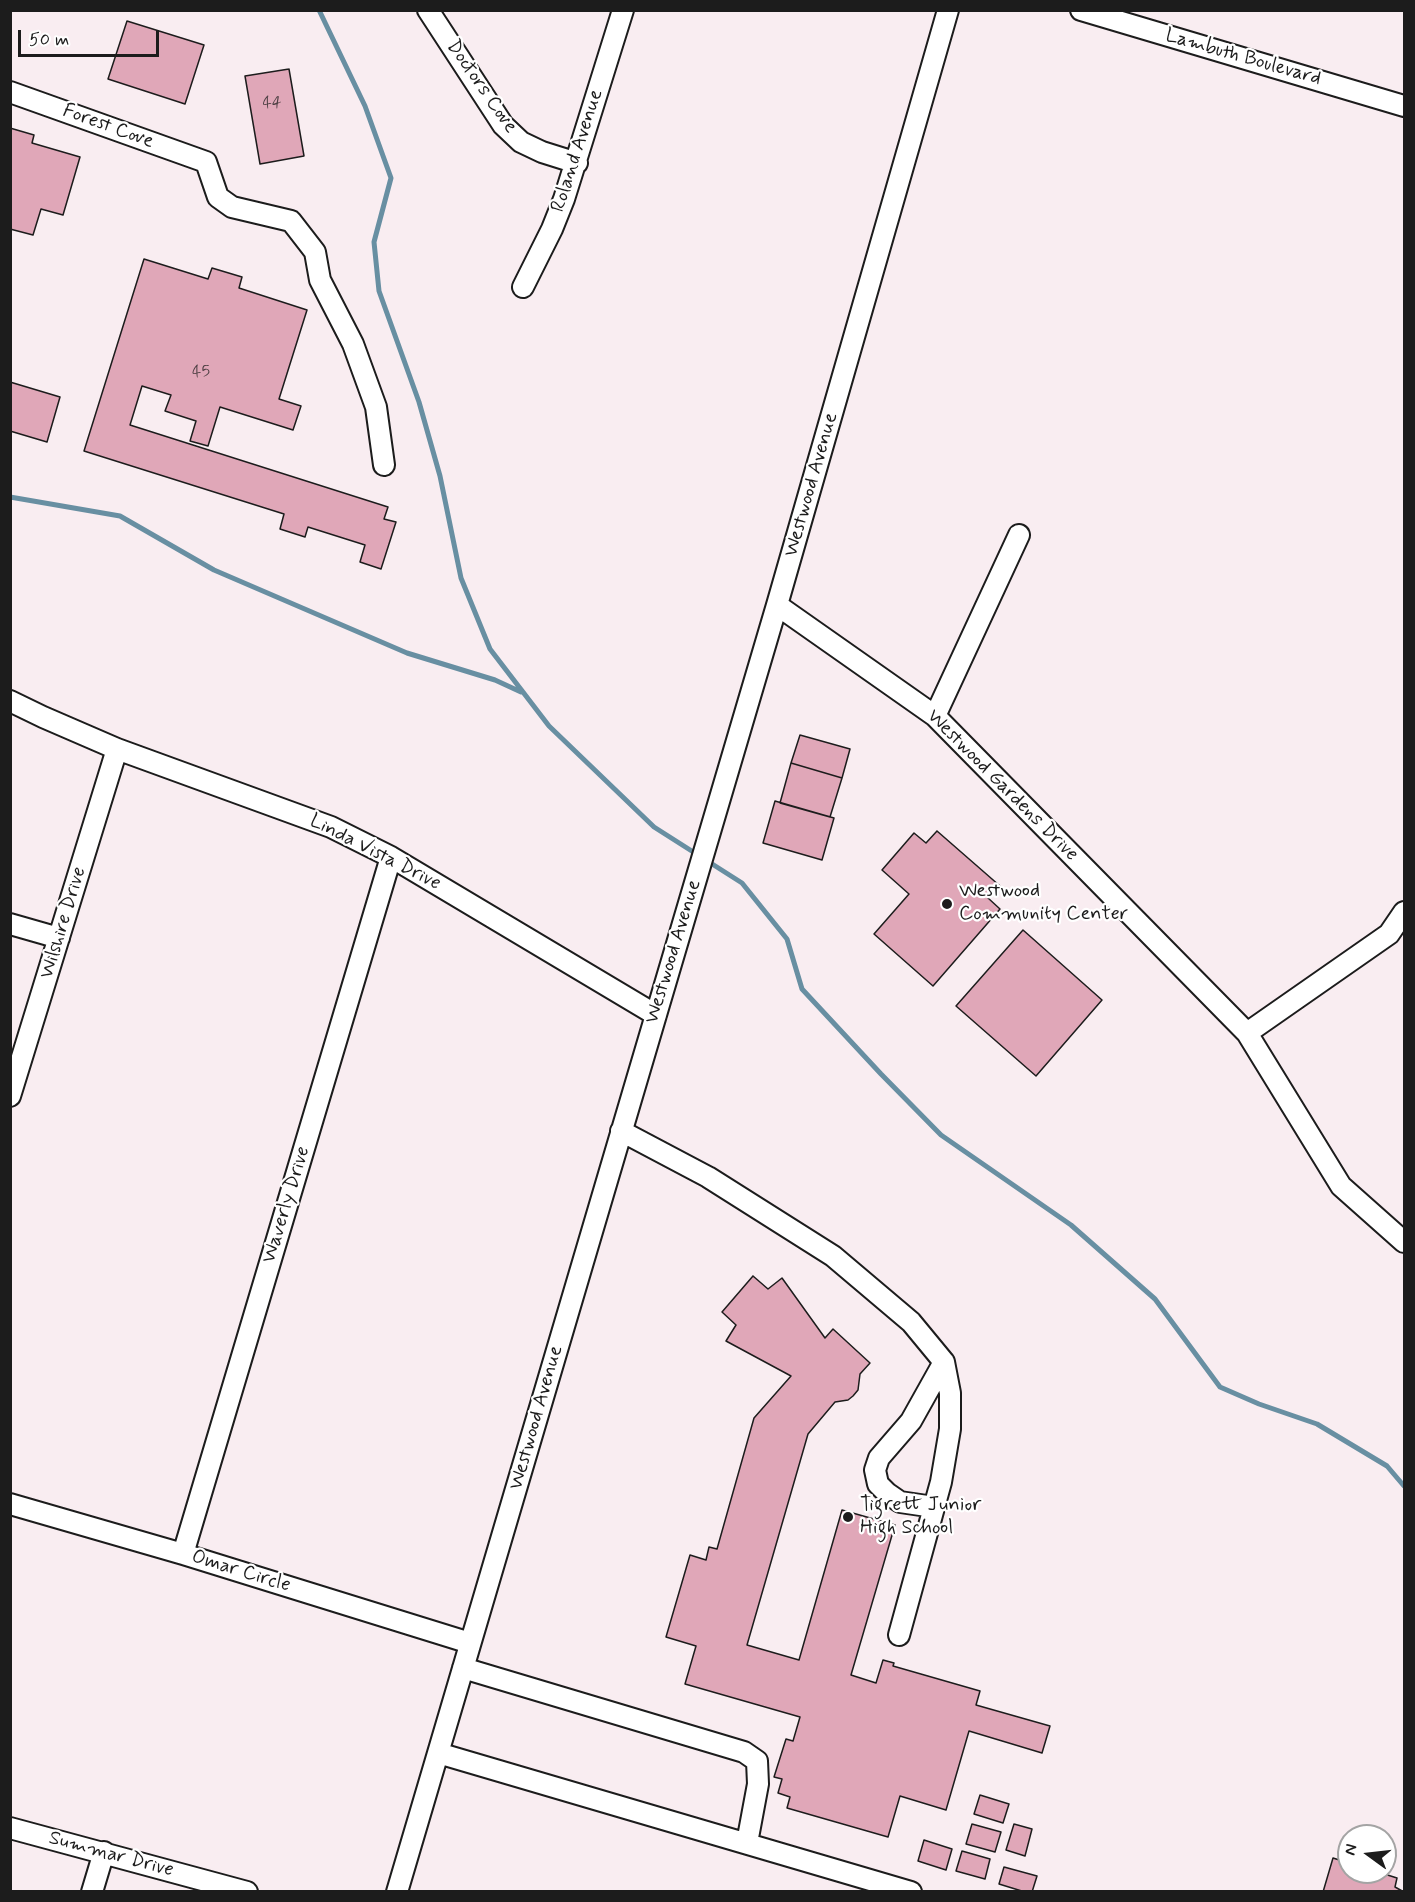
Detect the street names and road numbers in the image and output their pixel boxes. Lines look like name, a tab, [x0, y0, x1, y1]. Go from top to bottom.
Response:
street label: Lambuth Boulevard	[1162, 24, 1324, 92]
street label: Doctors Cove	[440, 36, 522, 138]
street label: Roland Avenue	[547, 87, 609, 215]
street label: Forest Cove	[59, 99, 157, 155]
street label: Westwood Avenue	[780, 410, 844, 560]
street label: Westwood Gardens Drive	[921, 705, 1083, 867]
street label: Linda Vista Drive	[305, 810, 445, 896]
street label: Wilshire Drive	[36, 864, 92, 982]
street label: Westwood Avenue	[641, 877, 707, 1027]
street label: Waverly Drive	[258, 1144, 316, 1266]
street label: Westwood Avenue	[505, 1343, 569, 1493]
street label: Omar Circle	[189, 1546, 293, 1598]
street label: Summar Drive	[46, 1827, 176, 1883]

